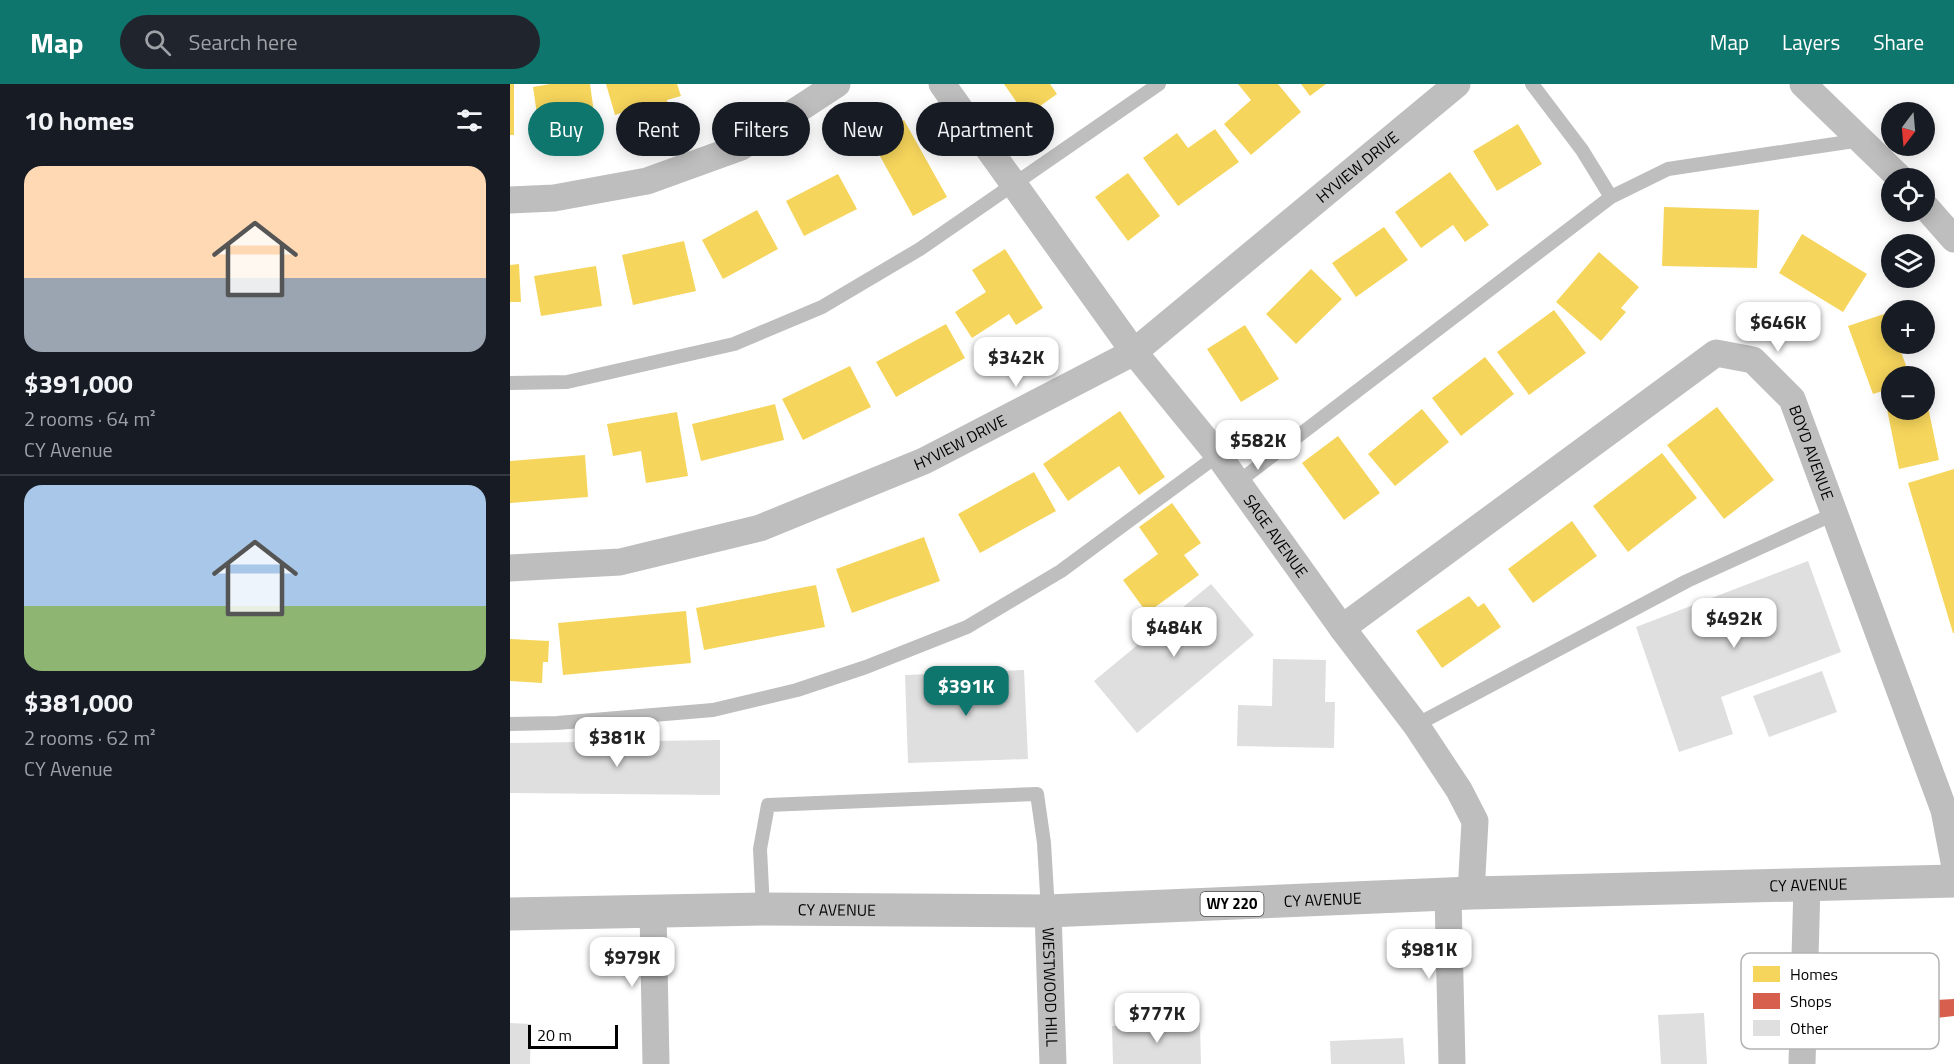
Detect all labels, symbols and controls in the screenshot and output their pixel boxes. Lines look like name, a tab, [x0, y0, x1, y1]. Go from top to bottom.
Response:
search box	[120, 15, 540, 69]
text: Map	[30, 21, 84, 64]
text: Search here	[189, 25, 298, 59]
icon: search	[141, 26, 174, 59]
text: Map	[1710, 26, 1749, 58]
text: Layers	[1782, 26, 1840, 58]
text: Share	[1873, 26, 1924, 58]
text: 10 homes	[24, 101, 134, 140]
chip: Buy	[528, 102, 604, 156]
chip: Rent	[616, 102, 700, 156]
chip: Filters	[712, 102, 810, 156]
chip: New	[822, 102, 904, 156]
chip: Apartment	[916, 102, 1054, 156]
north arrow	[1881, 102, 1935, 156]
map controls	[1881, 102, 1935, 420]
icon: filters	[453, 104, 486, 137]
street label: HYVIEW DRIVE	[1310, 125, 1404, 208]
button: locate	[1881, 168, 1935, 222]
icon: home	[201, 205, 309, 313]
button: layers	[1881, 234, 1935, 288]
button: +	[1881, 300, 1935, 354]
pin: $646K	[1736, 302, 1820, 353]
text: $646K	[1750, 306, 1806, 337]
pin: $342K	[974, 337, 1058, 388]
text: $342K	[988, 341, 1044, 372]
text: $391,000	[24, 364, 133, 403]
button: −	[1881, 366, 1935, 420]
street label: BOYD AVENUE	[1783, 402, 1840, 503]
text: 2 rooms · 64 m²	[24, 403, 156, 434]
street label: HYVIEW DRIVE	[910, 408, 1011, 476]
pin: $582K	[1216, 420, 1300, 471]
text: $582K	[1230, 424, 1286, 455]
text: CY Avenue	[24, 434, 113, 465]
street label: SAGE AVENUE	[1238, 489, 1314, 582]
icon: home	[201, 524, 309, 632]
pin: $492K	[1692, 598, 1776, 649]
text: $492K	[1706, 602, 1762, 633]
pin: $484K	[1132, 607, 1216, 658]
text: $484K	[1146, 611, 1202, 642]
pin: $391K	[924, 666, 1008, 717]
text: $391K	[938, 670, 994, 701]
text: $381,000	[24, 683, 133, 722]
pin: $381K	[575, 717, 659, 768]
text: $381K	[589, 721, 645, 752]
text: 2 rooms · 62 m²	[24, 722, 156, 753]
text: CY Avenue	[24, 753, 113, 784]
street label: CY AVENUE	[1769, 872, 1848, 898]
street label: CY AVENUE	[1283, 886, 1362, 913]
road number: WY 220	[1200, 892, 1264, 916]
street label: CY AVENUE	[798, 897, 876, 922]
street label: WESTWOOD HILL	[1037, 927, 1064, 1047]
pin: $981K	[1387, 929, 1471, 980]
text: $981K	[1401, 933, 1457, 964]
pin: $979K	[590, 937, 674, 988]
text: $979K	[604, 941, 660, 972]
legend	[1741, 953, 1939, 1049]
text: Homes	[1790, 962, 1838, 986]
text: Shops	[1790, 989, 1832, 1013]
pin: $777K	[1115, 993, 1199, 1044]
text: $777K	[1129, 997, 1185, 1028]
text: Other	[1790, 1016, 1829, 1040]
scale bar	[528, 1022, 618, 1050]
text: 20 m	[537, 1023, 572, 1047]

